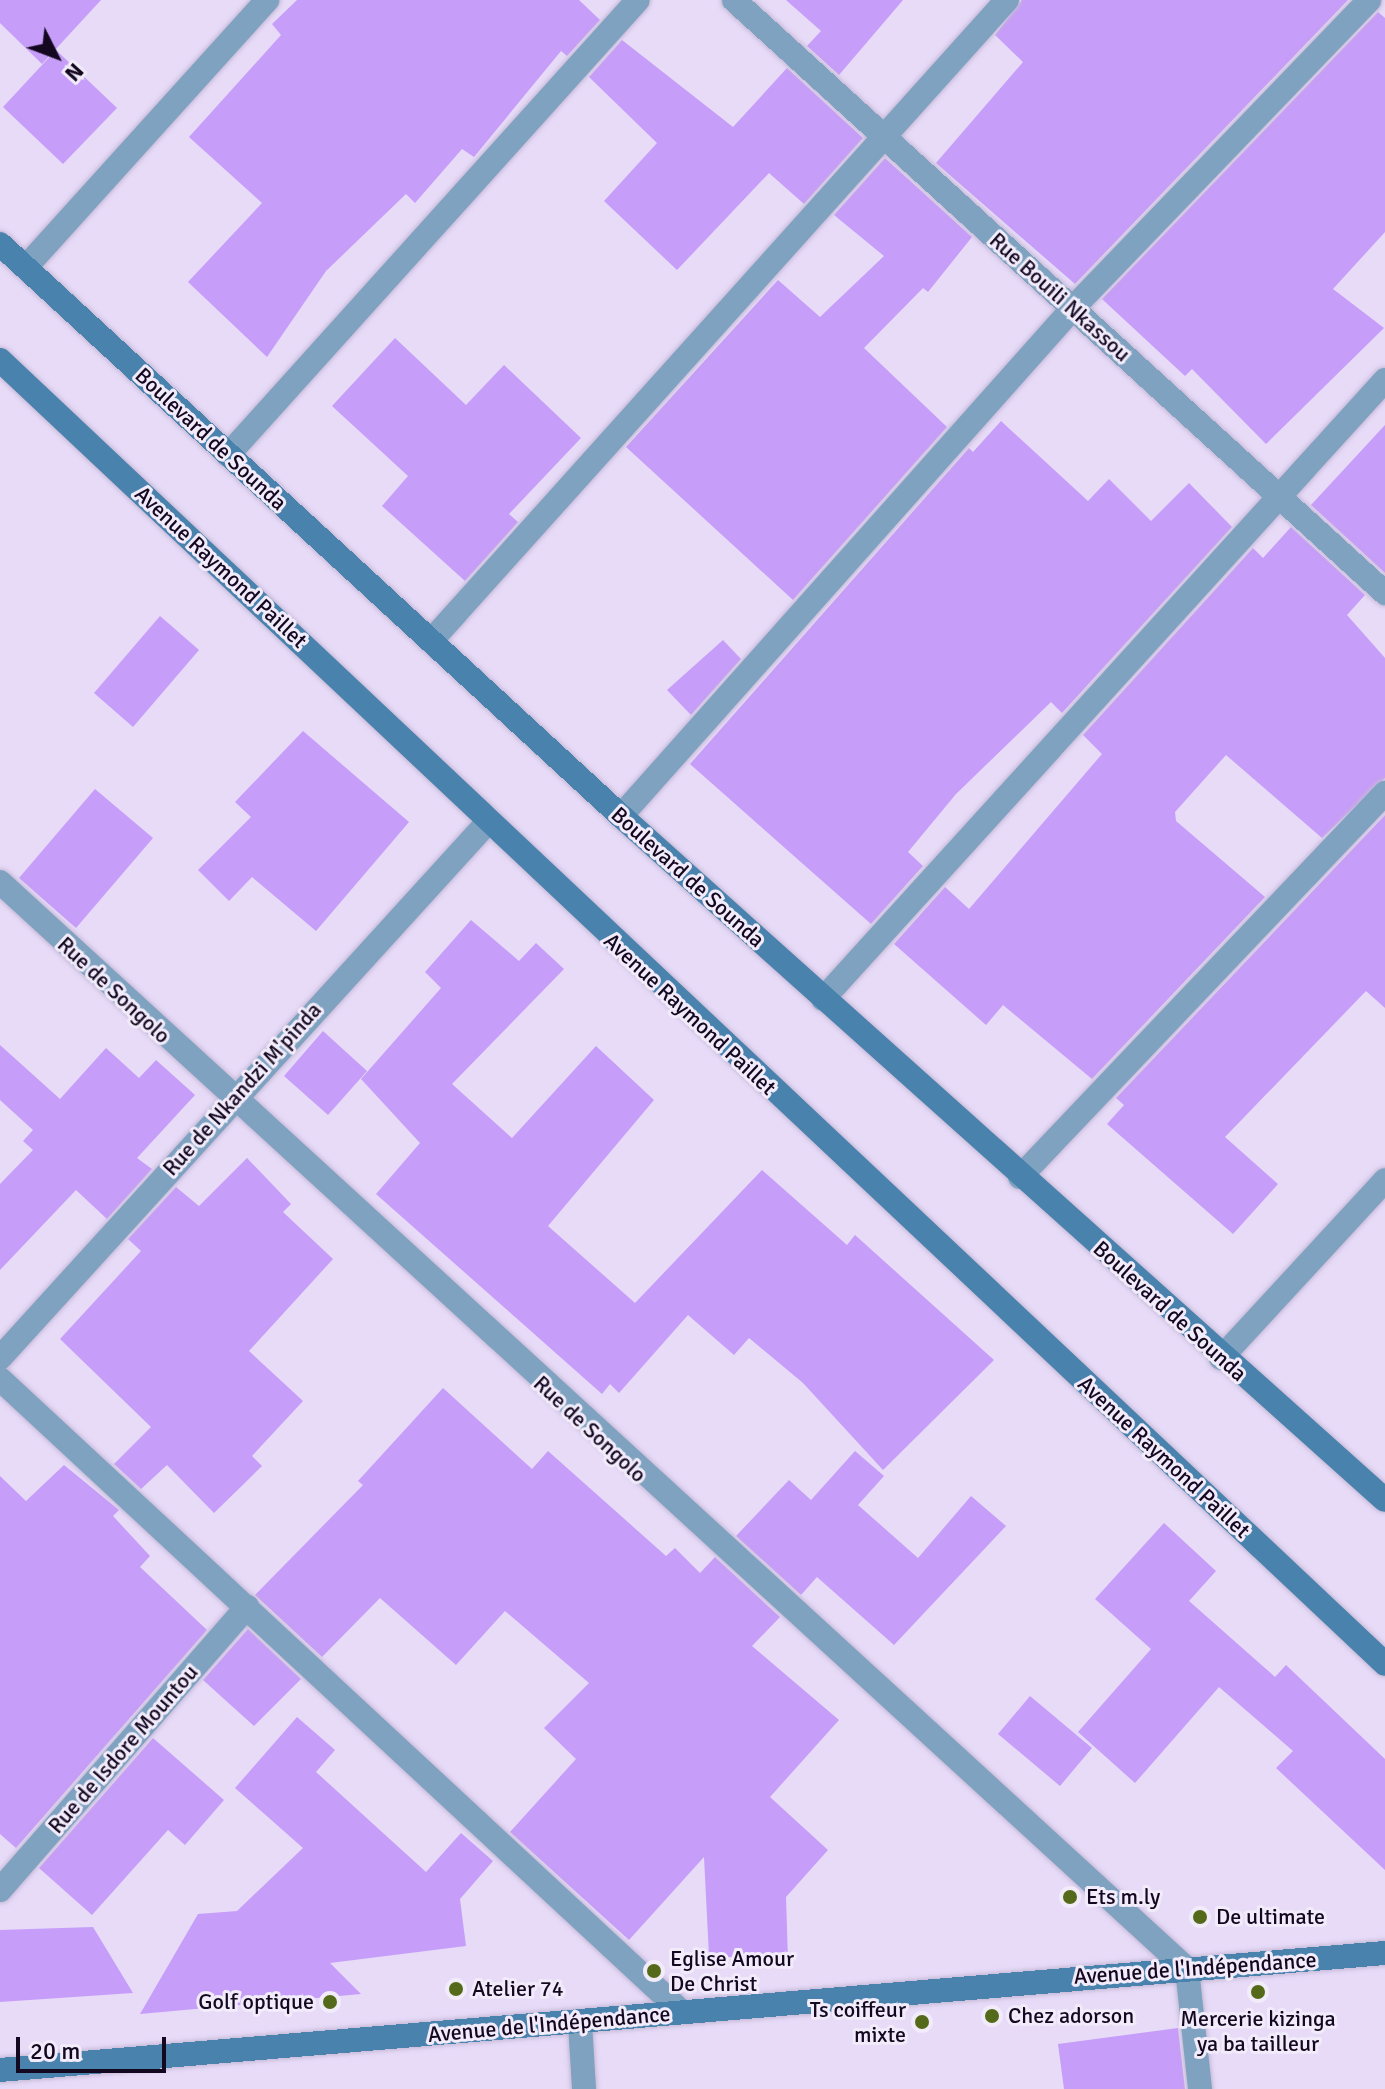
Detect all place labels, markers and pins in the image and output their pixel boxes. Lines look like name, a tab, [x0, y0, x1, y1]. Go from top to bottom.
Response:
place label: Ets m.ly	[1086, 1884, 1160, 1910]
marker: Ets m.ly	[1061, 1888, 1079, 1906]
place label: De ultimate	[1216, 1904, 1325, 1930]
marker: De ultimate	[1191, 1908, 1209, 1926]
place label: Eglise Amour De Christ	[670, 1945, 794, 1996]
marker: Eglise Amour De Christ	[645, 1962, 663, 1980]
place label: Atelier 74	[472, 1976, 564, 2002]
marker: Atelier 74	[447, 1980, 465, 1998]
marker: Mercerie kizinga ya ba tailleur	[1249, 1983, 1267, 2001]
place label: Golf optique	[198, 1989, 314, 2015]
marker: Golf optique	[321, 1993, 339, 2011]
place label: Ts coiffeur mixte	[810, 1996, 906, 2048]
place label: Chez adorson	[1008, 2003, 1134, 2029]
place label: Mercerie kizinga ya ba tailleur	[1180, 2005, 1336, 2056]
marker: Chez adorson	[983, 2007, 1001, 2025]
marker: Ts coiffeur mixte	[913, 2013, 931, 2031]

